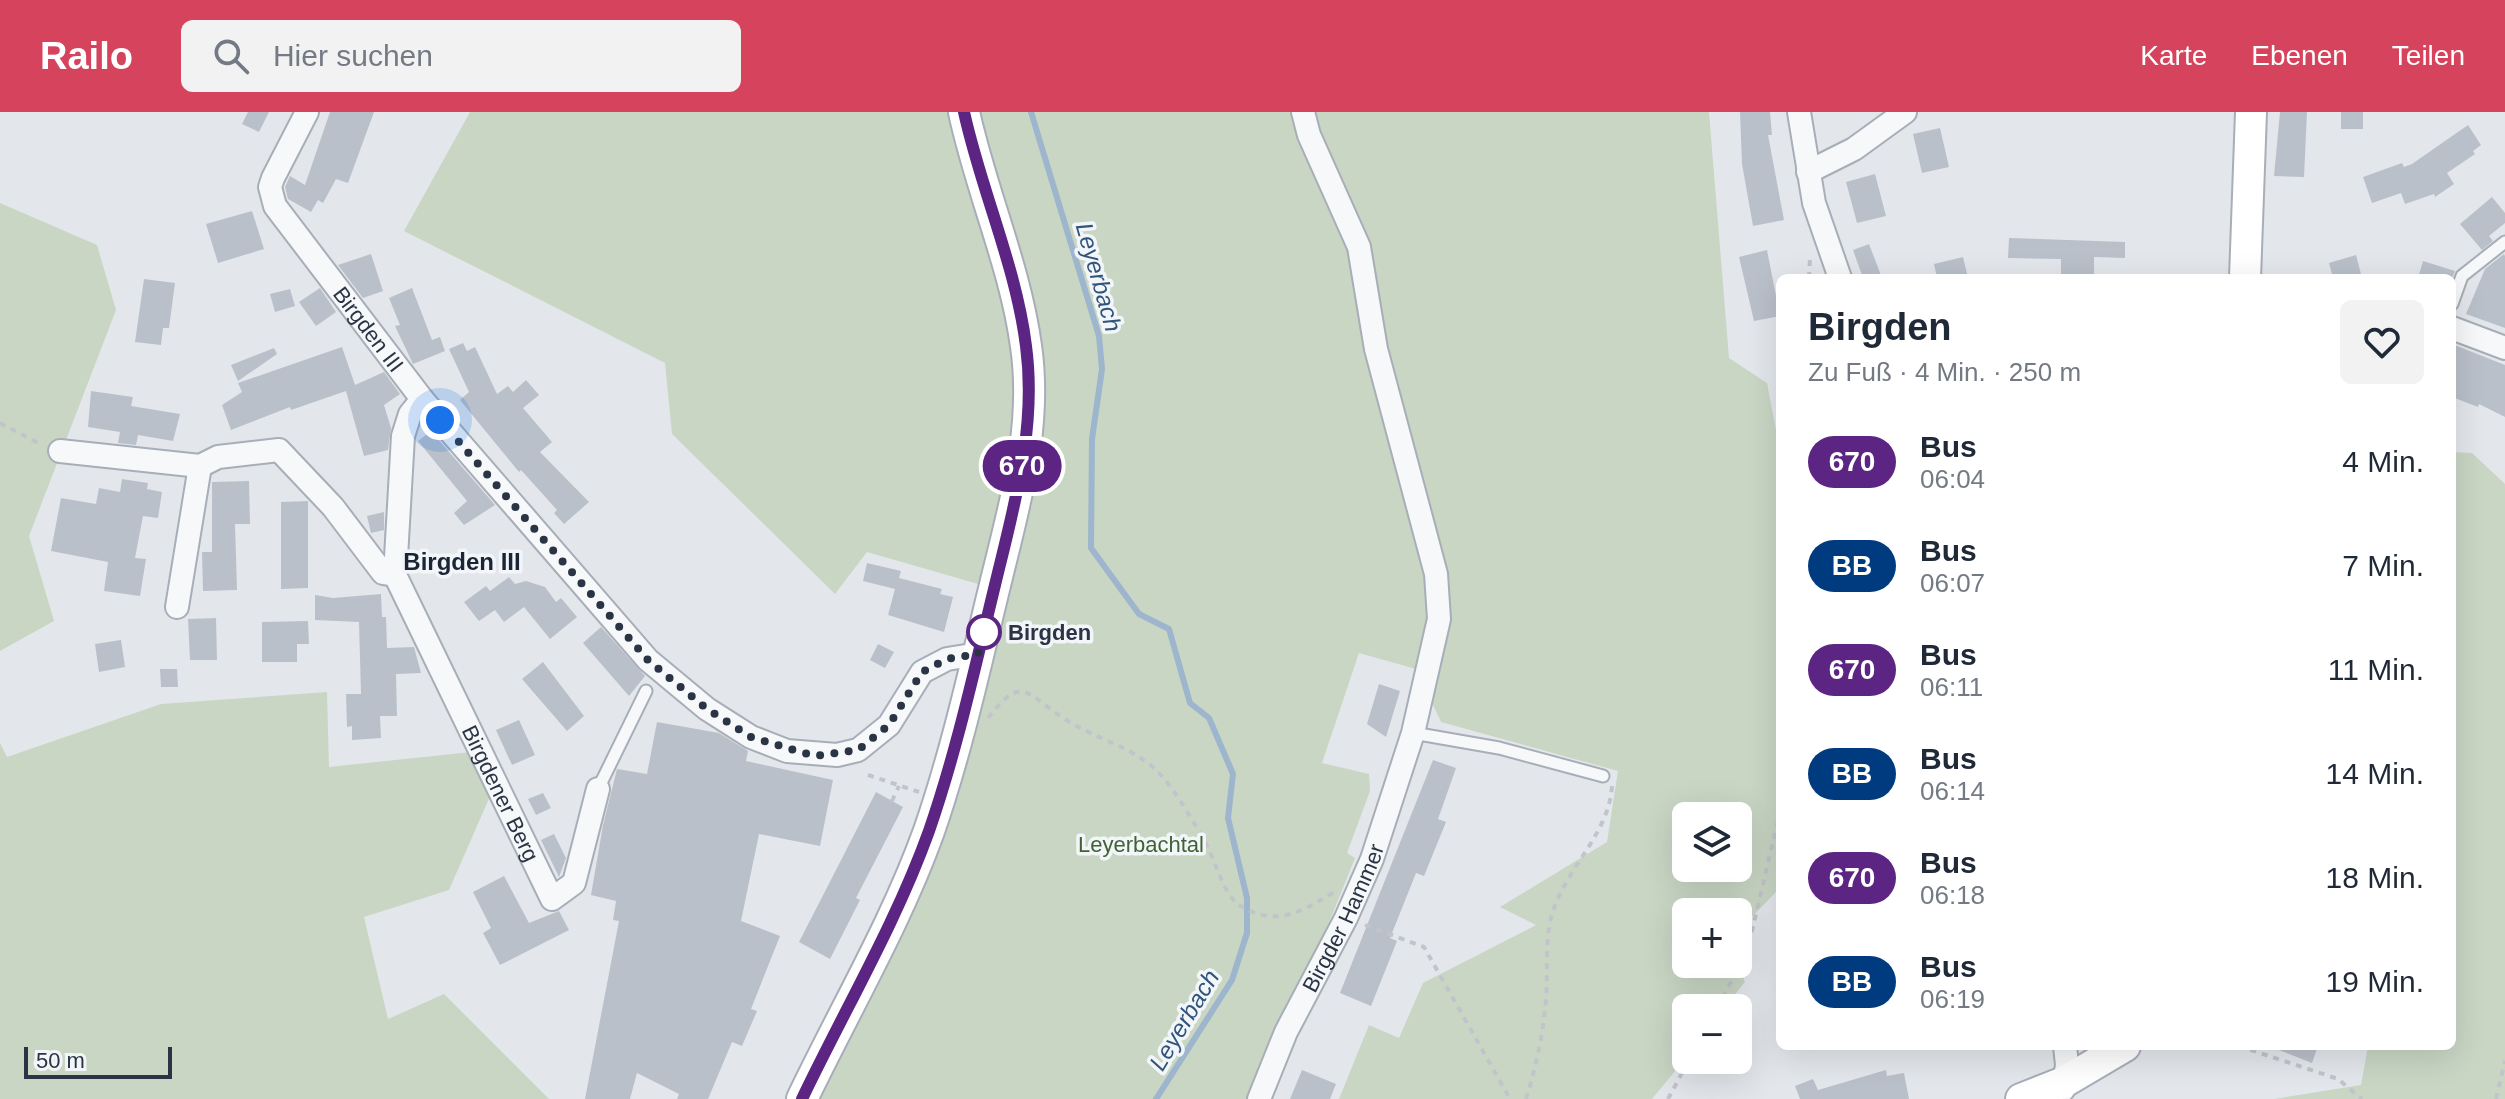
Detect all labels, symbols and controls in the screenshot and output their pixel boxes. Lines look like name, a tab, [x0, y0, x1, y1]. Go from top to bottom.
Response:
search box	[181, 20, 741, 92]
icon: search	[209, 34, 253, 78]
text: Railo	[40, 35, 133, 77]
text: Hier suchen	[273, 39, 433, 72]
text: Karte	[2140, 40, 2207, 71]
text: Ebenen	[2251, 40, 2348, 71]
text: Teilen	[2392, 40, 2465, 71]
water label: Leyerbach	[1071, 219, 1127, 335]
street label: Birgden III	[328, 281, 409, 377]
button: heart	[2340, 300, 2424, 384]
text: Birgden	[1808, 306, 1952, 348]
text: Zu Fuß · 4 Min. · 250 m	[1808, 357, 2081, 387]
your location	[420, 400, 460, 440]
text: Bus	[1920, 430, 1977, 463]
line badge: 670	[976, 440, 1068, 492]
text: 4 Min.	[2342, 445, 2424, 478]
text: 670	[1829, 446, 1875, 477]
text: 670	[999, 450, 1045, 481]
text: 06:04	[1920, 464, 1985, 494]
text: Bus	[1920, 534, 1977, 567]
district label: Birgden III	[403, 548, 521, 575]
text: 7 Min.	[2342, 549, 2424, 582]
text: BB	[1832, 550, 1872, 581]
text: 06:07	[1920, 568, 1985, 598]
marker: Birgden	[967, 615, 1001, 649]
place label: Birgden	[1008, 620, 1091, 645]
text: Bus	[1920, 638, 1977, 671]
text: 11 Min.	[2328, 653, 2424, 686]
text: 670	[1829, 654, 1875, 685]
text: 06:11	[1920, 672, 1983, 702]
street label: Birgdener Berg	[457, 721, 544, 865]
text: Bus	[1920, 742, 1977, 775]
text: 14 Min.	[2326, 757, 2424, 790]
text: BB	[1832, 758, 1872, 789]
text: 06:14	[1920, 776, 1985, 806]
map controls	[1672, 802, 1752, 1074]
button: layers	[1672, 802, 1752, 882]
park label: Leyerbachtal	[1078, 832, 1204, 857]
street label: Birgder Hammer	[1297, 841, 1389, 996]
text: Bus	[1920, 846, 1977, 879]
text: 18 Min.	[2326, 861, 2424, 894]
text: 670	[1829, 862, 1875, 893]
text: 06:18	[1920, 880, 1985, 910]
button: +	[1672, 898, 1752, 978]
text: Bus	[1920, 950, 1977, 983]
water label: Leyerbach	[1144, 965, 1224, 1075]
text: 19 Min.	[2326, 965, 2424, 998]
text: BB	[1832, 966, 1872, 997]
text: 06:19	[1920, 984, 1985, 1014]
button: −	[1672, 994, 1752, 1074]
scale bar	[24, 1043, 172, 1079]
text: 50 m	[36, 1048, 85, 1073]

